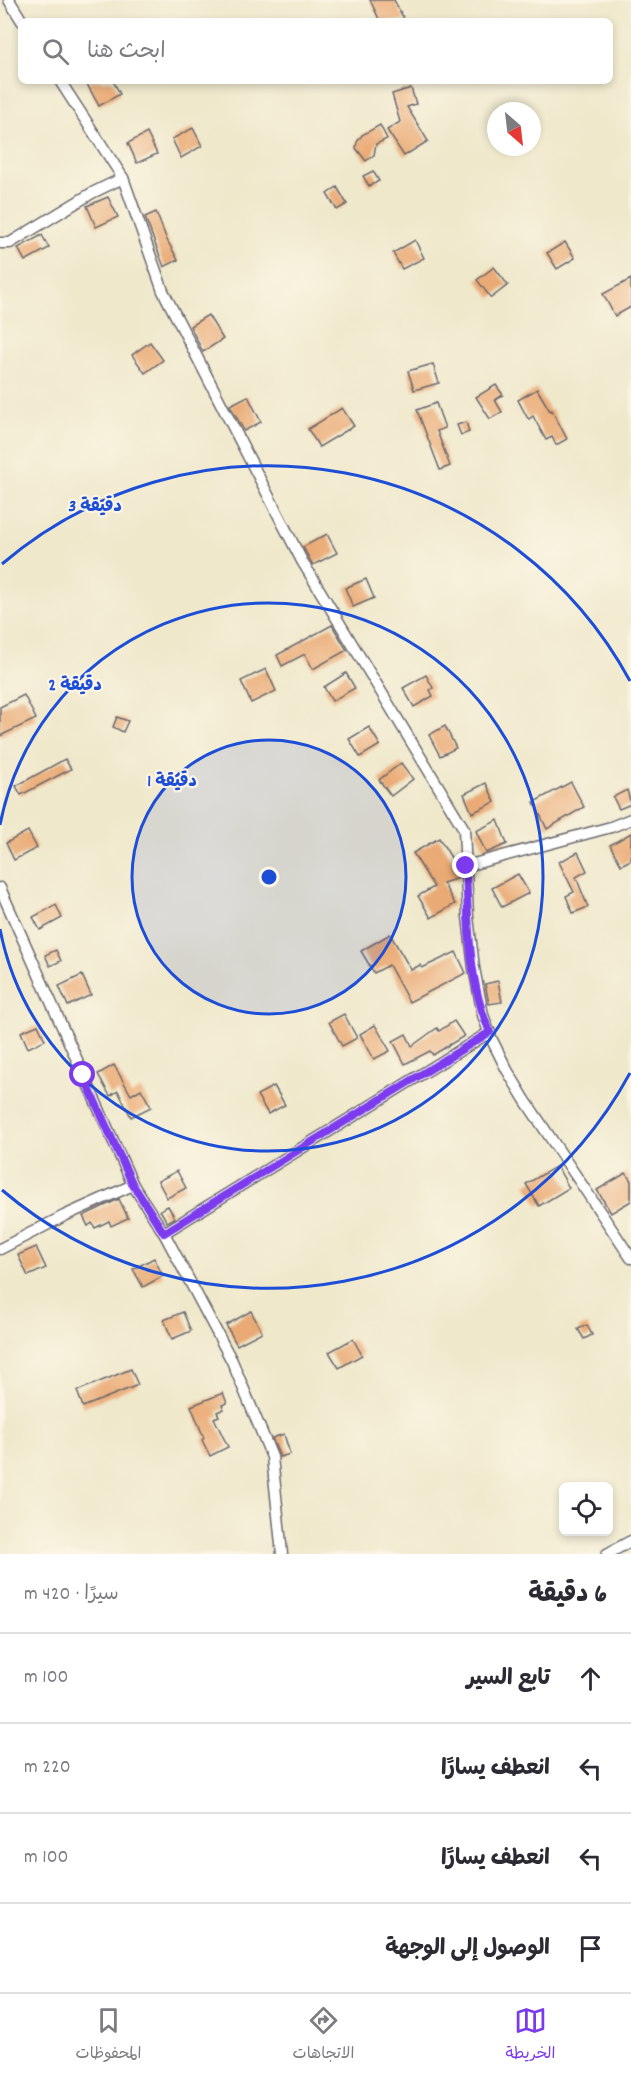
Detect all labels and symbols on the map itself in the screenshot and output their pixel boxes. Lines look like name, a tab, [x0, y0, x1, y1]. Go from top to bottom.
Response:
north arrow	[487, 102, 541, 156]
text: 3 دقيقة	[68, 495, 122, 520]
text: 2 دقيقة	[48, 674, 102, 699]
text: 1 دقيقة	[147, 770, 197, 795]
route end	[452, 852, 478, 878]
centre of rings	[259, 867, 279, 887]
route start	[69, 1061, 95, 1087]

